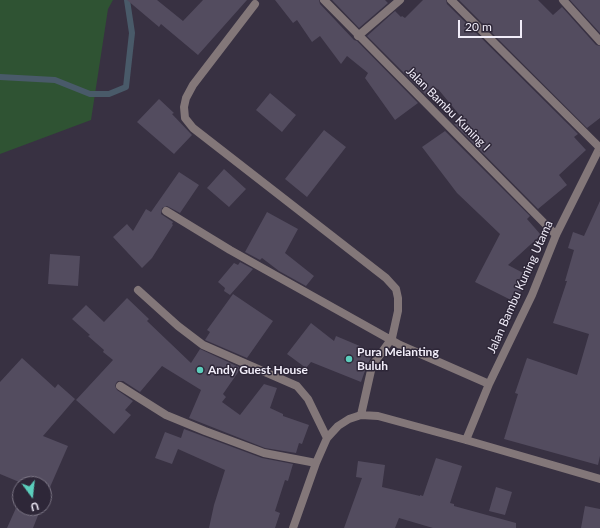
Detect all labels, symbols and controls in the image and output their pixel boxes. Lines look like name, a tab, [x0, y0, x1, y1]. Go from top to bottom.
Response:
scale bar	[460, 12, 524, 38]
text: 20 m	[465, 19, 492, 34]
street label: Jalan Bambu Kuning I	[403, 64, 493, 154]
street label: Jalan Bambu Kuning Utama	[484, 218, 556, 356]
place label: Pura Melanting Buluh	[357, 345, 439, 373]
marker: Pura Melanting Buluh	[344, 354, 354, 364]
place label: Andy Guest House	[208, 363, 308, 377]
marker: Andy Guest House	[195, 365, 205, 375]
north arrow	[12, 476, 52, 516]
text: U	[29, 500, 41, 514]

